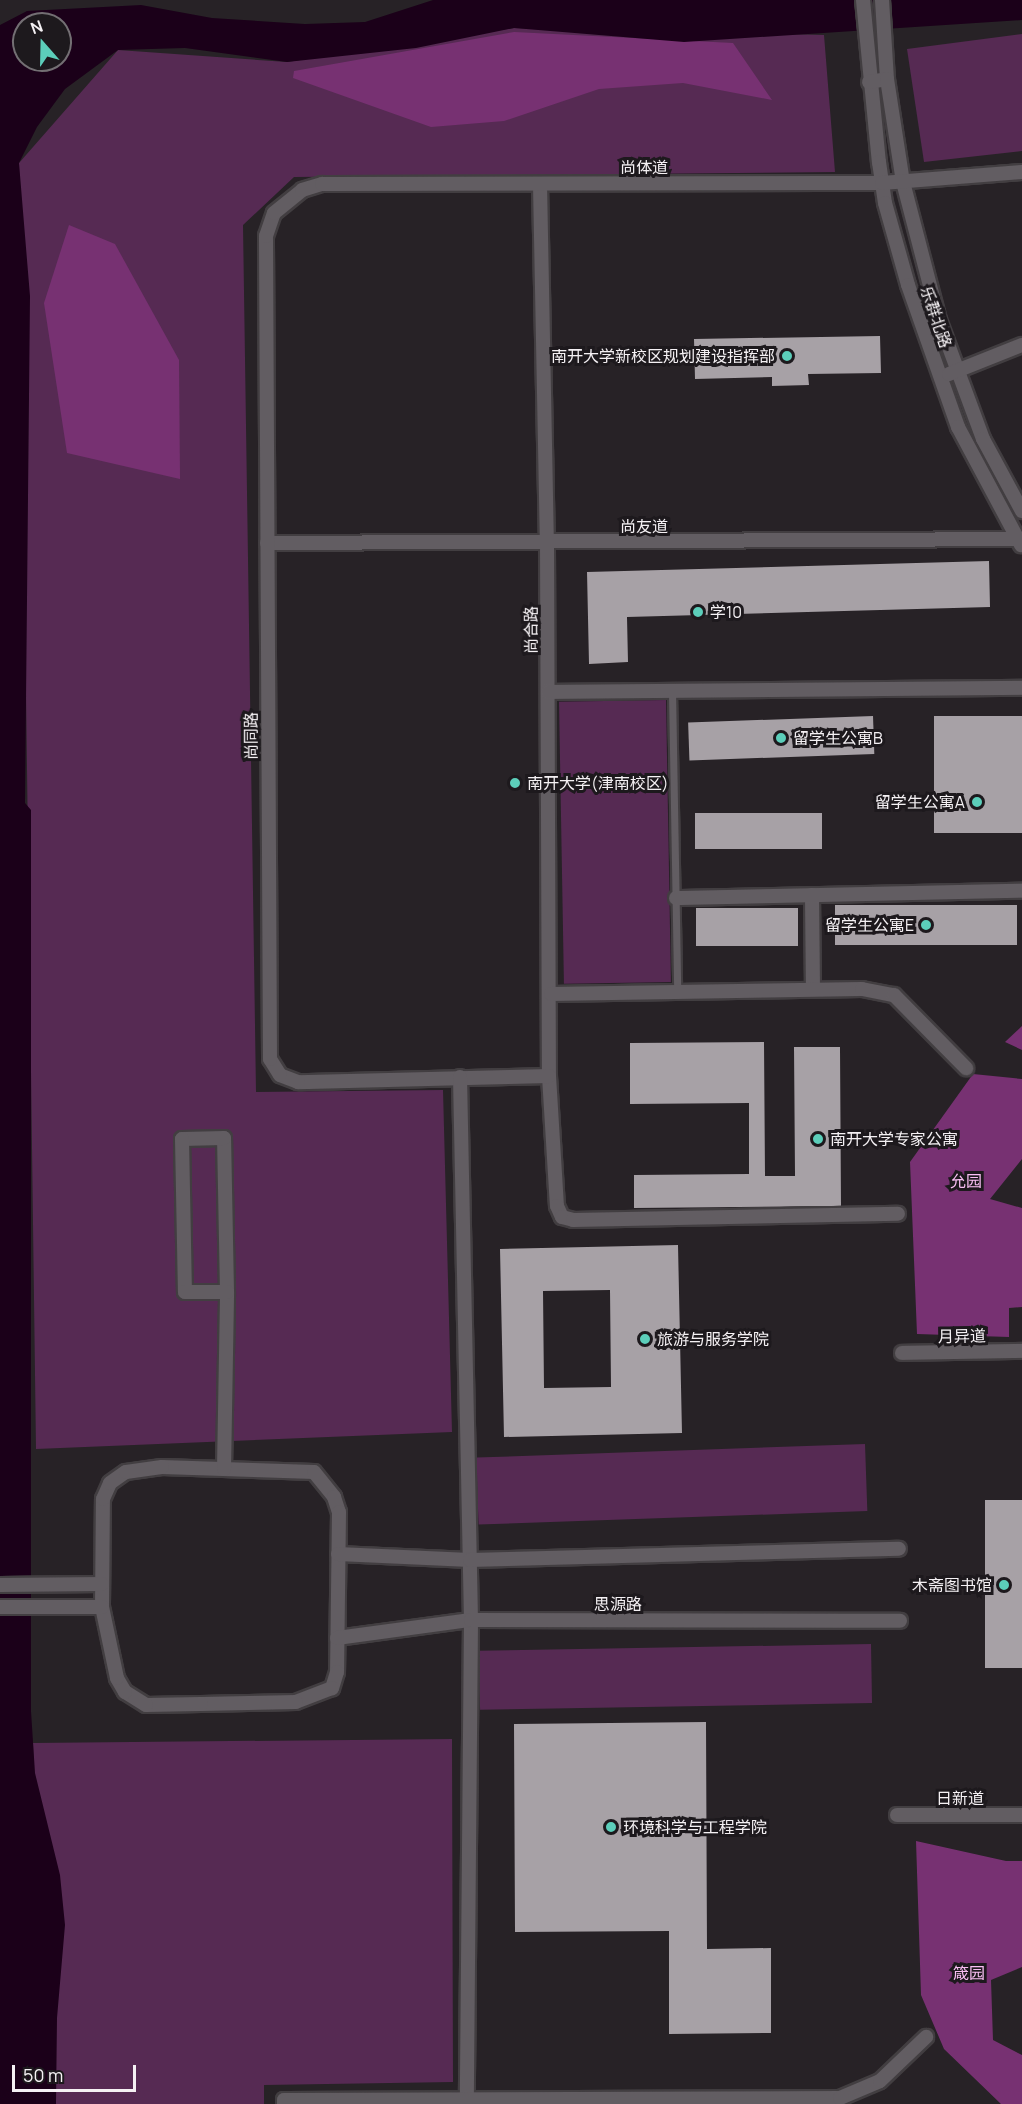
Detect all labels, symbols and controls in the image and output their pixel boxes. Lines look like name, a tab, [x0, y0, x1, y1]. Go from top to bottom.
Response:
north arrow	[12, 12, 72, 72]
text: N	[27, 15, 46, 39]
street label: 尚体道	[620, 157, 668, 177]
street label: 乐群北路	[917, 284, 955, 350]
place label: 南开大学新校区规划建设指挥部	[551, 346, 775, 366]
marker: 南开大学新校区规划建设指挥部	[780, 349, 794, 363]
street label: 尚友道	[620, 516, 668, 536]
place label: 学10	[710, 602, 742, 622]
marker: 学10	[691, 605, 705, 619]
street label: 尚合路	[521, 606, 541, 654]
street label: 尚同路	[241, 712, 261, 760]
place label: 留学生公寓B	[793, 728, 883, 748]
marker: 留学生公寓B	[774, 731, 788, 745]
place label: 南开大学(津南校区)	[527, 773, 669, 793]
marker: 南开大学(津南校区)	[508, 776, 522, 790]
place label: 留学生公寓A	[875, 792, 965, 812]
marker: 留学生公寓A	[970, 795, 984, 809]
place label: 留学生公寓E	[825, 915, 914, 935]
marker: 留学生公寓E	[919, 918, 933, 932]
place label: 南开大学专家公寓	[830, 1129, 958, 1149]
marker: 南开大学专家公寓	[811, 1132, 825, 1146]
park label: 允园	[950, 1171, 982, 1191]
street label: 月异道	[938, 1326, 986, 1346]
place label: 旅游与服务学院	[657, 1329, 769, 1349]
marker: 旅游与服务学院	[638, 1332, 652, 1346]
place label: 木斋图书馆	[912, 1575, 992, 1595]
marker: 木斋图书馆	[997, 1578, 1011, 1592]
street label: 思源路	[594, 1594, 642, 1614]
street label: 日新道	[936, 1788, 984, 1808]
place label: 环境科学与工程学院	[623, 1817, 767, 1837]
marker: 环境科学与工程学院	[604, 1820, 618, 1834]
park label: 箴园	[953, 1963, 985, 1983]
scale bar	[15, 2053, 140, 2091]
text: 50 m	[23, 2063, 63, 2087]

